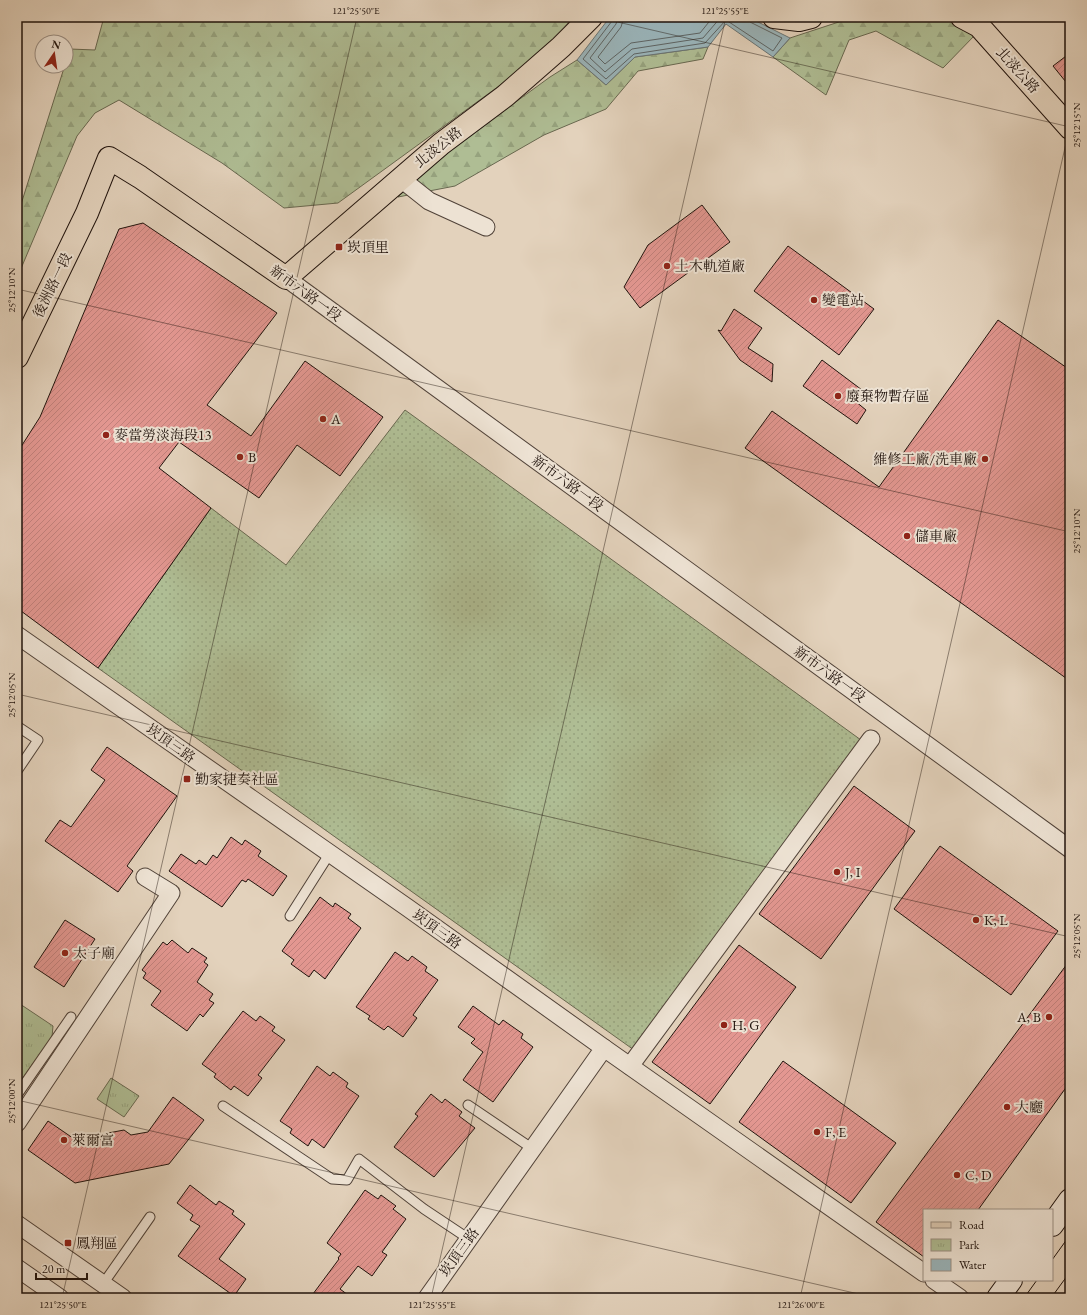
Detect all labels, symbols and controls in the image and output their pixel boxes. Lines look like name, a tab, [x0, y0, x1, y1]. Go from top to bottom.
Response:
text: 121°25'50"E	[332, 4, 380, 17]
text: 121°25'55"E	[701, 4, 749, 17]
north arrow	[34, 34, 74, 74]
text: N	[50, 36, 62, 52]
street label: 北淡公路	[993, 43, 1043, 97]
text: 25°12'15"N	[1070, 102, 1083, 147]
street label: 北淡公路	[410, 123, 466, 171]
place label: 崁頂里	[347, 238, 389, 256]
marker: 崁頂里	[334, 242, 344, 252]
street label: 後洲路一段	[29, 250, 75, 320]
place label: 土木軌道廠	[675, 257, 745, 275]
street label: 新市六路一段	[267, 261, 345, 325]
marker: 土木軌道廠	[662, 261, 672, 271]
text: 25°12'10"N	[5, 267, 18, 312]
place label: 變電站	[822, 291, 864, 309]
marker: 變電站	[809, 295, 819, 305]
place label: 廢棄物暫存區	[846, 387, 930, 405]
marker: 廢棄物暫存區	[833, 391, 843, 401]
place label: A	[330, 410, 341, 428]
marker: A	[318, 414, 328, 424]
place label: 麥當勞淡海段13	[114, 426, 212, 444]
marker: 麥當勞淡海段13	[101, 430, 111, 440]
place label: B	[248, 448, 256, 466]
place label: 維修工廠/洗車廠	[873, 450, 977, 468]
street label: 新市六路一段	[529, 451, 607, 515]
marker: B	[235, 452, 245, 462]
marker: 維修工廠/洗車廠	[980, 454, 990, 464]
text: 25°12'10"N	[1070, 508, 1083, 553]
place label: 儲車廠	[915, 527, 957, 545]
marker: 儲車廠	[902, 531, 912, 541]
street label: 新市六路一段	[791, 642, 869, 706]
text: 25°12'05"N	[5, 672, 18, 717]
street label: 崁頂三路	[143, 720, 199, 766]
place label: 勤家捷奏社區	[195, 770, 279, 788]
marker: 勤家捷奏社區	[182, 774, 192, 784]
place label: J, I	[844, 863, 861, 881]
marker: J, I	[832, 867, 842, 877]
street label: 崁頂三路	[409, 905, 465, 953]
place label: K, L	[984, 911, 1009, 929]
text: 25°12'05"N	[1070, 913, 1083, 958]
marker: K, L	[971, 915, 981, 925]
place label: 太子廟	[73, 944, 115, 962]
marker: 太子廟	[60, 948, 70, 958]
place label: A, B	[1016, 1008, 1041, 1026]
marker: A, B	[1044, 1012, 1054, 1022]
place label: H, G	[732, 1016, 760, 1034]
marker: H, G	[719, 1020, 729, 1030]
text: 25°12'00"N	[5, 1078, 18, 1123]
place label: 大廳	[1015, 1098, 1043, 1116]
marker: 大廳	[1002, 1102, 1012, 1112]
place label: F, E	[825, 1123, 846, 1141]
marker: F, E	[812, 1127, 822, 1137]
place label: 萊爾富	[72, 1131, 114, 1149]
marker: 萊爾富	[59, 1135, 69, 1145]
place label: C, D	[965, 1166, 992, 1184]
marker: C, D	[952, 1170, 962, 1180]
legend	[923, 1209, 1053, 1281]
text: Road	[959, 1217, 985, 1233]
street label: 崁頂三路	[435, 1224, 483, 1280]
place label: 鳳翔區	[76, 1234, 118, 1252]
text: Park	[959, 1237, 980, 1253]
marker: 鳳翔區	[63, 1238, 73, 1248]
scale bar	[36, 1255, 87, 1281]
text: Water	[959, 1257, 986, 1273]
text: 20 m	[42, 1261, 66, 1277]
text: 121°25'50"E	[39, 1298, 87, 1311]
text: 121°25'55"E	[408, 1298, 456, 1311]
text: 121°26'00"E	[777, 1298, 825, 1311]

